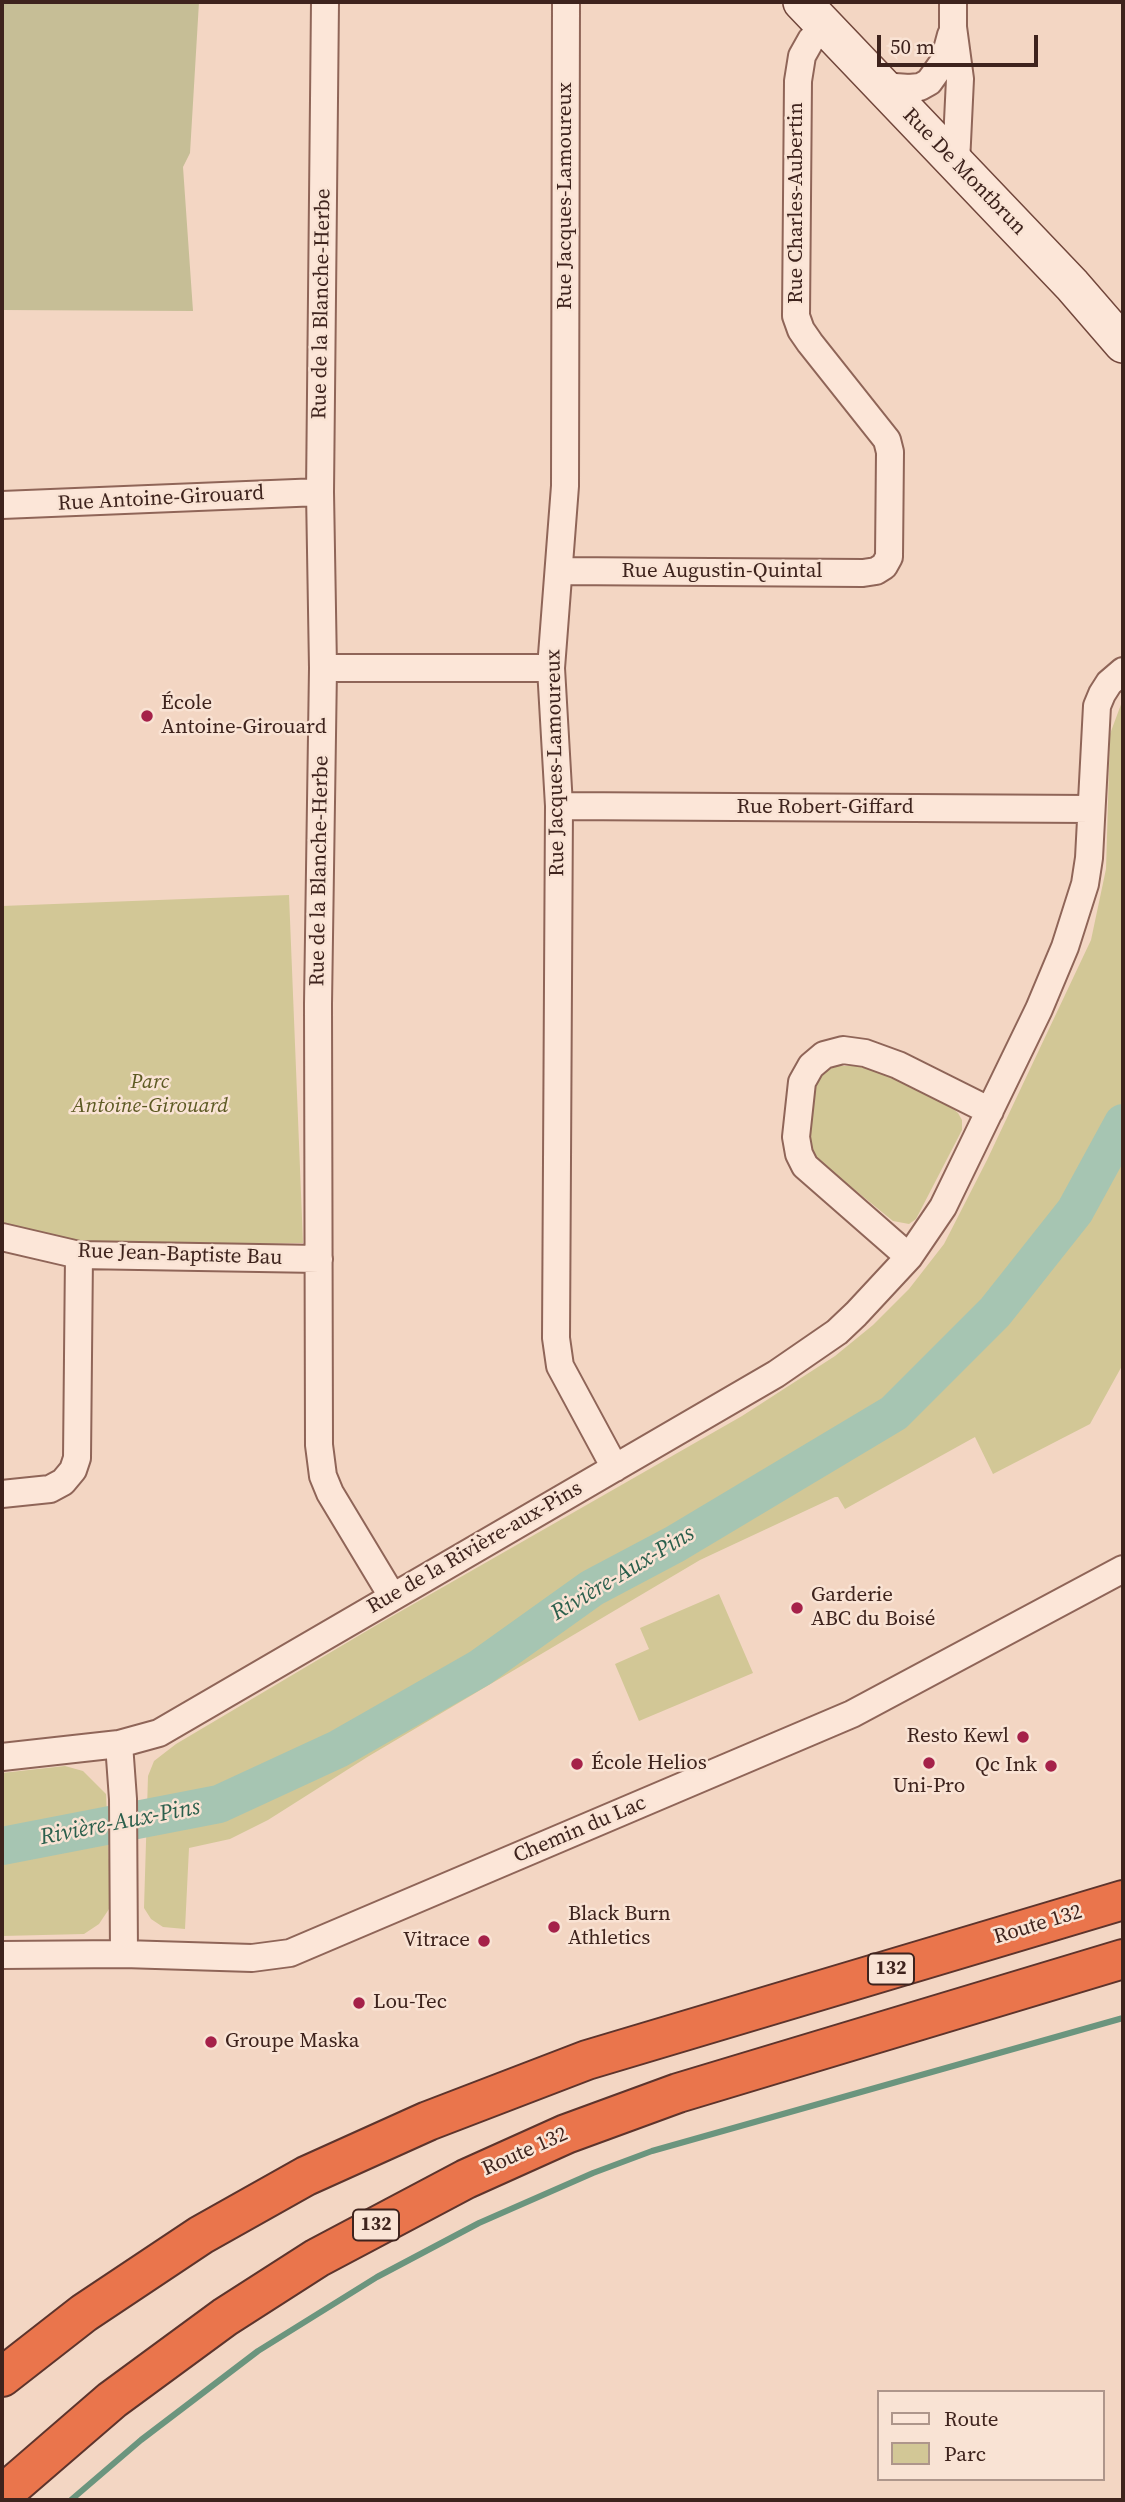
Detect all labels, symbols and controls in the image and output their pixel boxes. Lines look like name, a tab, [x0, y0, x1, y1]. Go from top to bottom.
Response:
scale bar	[880, 21, 1041, 65]
text: 50 m	[890, 32, 935, 61]
street label: Rue Jacques-Lamoureux	[553, 82, 579, 310]
street label: Rue Charles-Aubertin	[784, 102, 810, 304]
street label: Rue De Montbrun	[897, 103, 1031, 241]
street label: Rue de la Blanche-Herbe	[307, 188, 337, 420]
street label: Rue Antoine-Girouard	[57, 481, 265, 517]
street label: Rue Augustin-Quintal	[621, 559, 823, 585]
street label: Rue Jacques-Lamoureux	[541, 649, 571, 877]
place label: École Antoine-Girouard	[161, 691, 327, 741]
marker: École Antoine-Girouard	[139, 708, 155, 724]
street label: Rue de la Blanche-Herbe	[305, 755, 335, 987]
street label: Rue Robert-Giffard	[736, 795, 914, 821]
park label: Parc Antoine-Girouard	[72, 1070, 228, 1120]
street label: Rue Jean-Baptiste Bau	[77, 1239, 283, 1271]
street label: Rue de la Rivière-aux-Pins	[363, 1476, 587, 1620]
water label: Rivière-Aux-Pins	[546, 1520, 700, 1628]
place label: Garderie ABC du Boisé	[811, 1583, 936, 1633]
marker: Garderie ABC du Boisé	[789, 1600, 805, 1616]
place label: Resto Kewl	[906, 1724, 1009, 1750]
marker: Resto Kewl	[1015, 1729, 1031, 1745]
place label: École Helios	[591, 1751, 707, 1777]
place label: Qc Ink	[975, 1753, 1037, 1779]
marker: Uni-Pro	[921, 1755, 937, 1771]
marker: École Helios	[569, 1756, 585, 1772]
marker: Qc Ink	[1043, 1758, 1059, 1774]
place label: Uni-Pro	[893, 1774, 965, 1800]
street label: Chemin du Lac	[510, 1791, 650, 1869]
water label: Rivière-Aux-Pins	[38, 1794, 202, 1852]
street label: Route 132	[991, 1900, 1085, 1950]
place label: Black Burn Athletics	[568, 1902, 671, 1952]
marker: Black Burn Athletics	[546, 1919, 562, 1935]
place label: Vitrace	[403, 1928, 470, 1954]
marker: Vitrace	[476, 1933, 492, 1949]
road number: 132	[868, 1954, 914, 1984]
place label: Lou-Tec	[373, 1990, 447, 2016]
marker: Lou-Tec	[351, 1995, 367, 2011]
place label: Groupe Maska	[225, 2029, 359, 2055]
marker: Groupe Maska	[203, 2034, 219, 2050]
street label: Route 132	[478, 2122, 572, 2182]
road number: 132	[353, 2210, 399, 2240]
legend	[876, 2390, 1104, 2481]
text: Route	[944, 2404, 999, 2433]
text: Parc	[944, 2439, 986, 2468]

